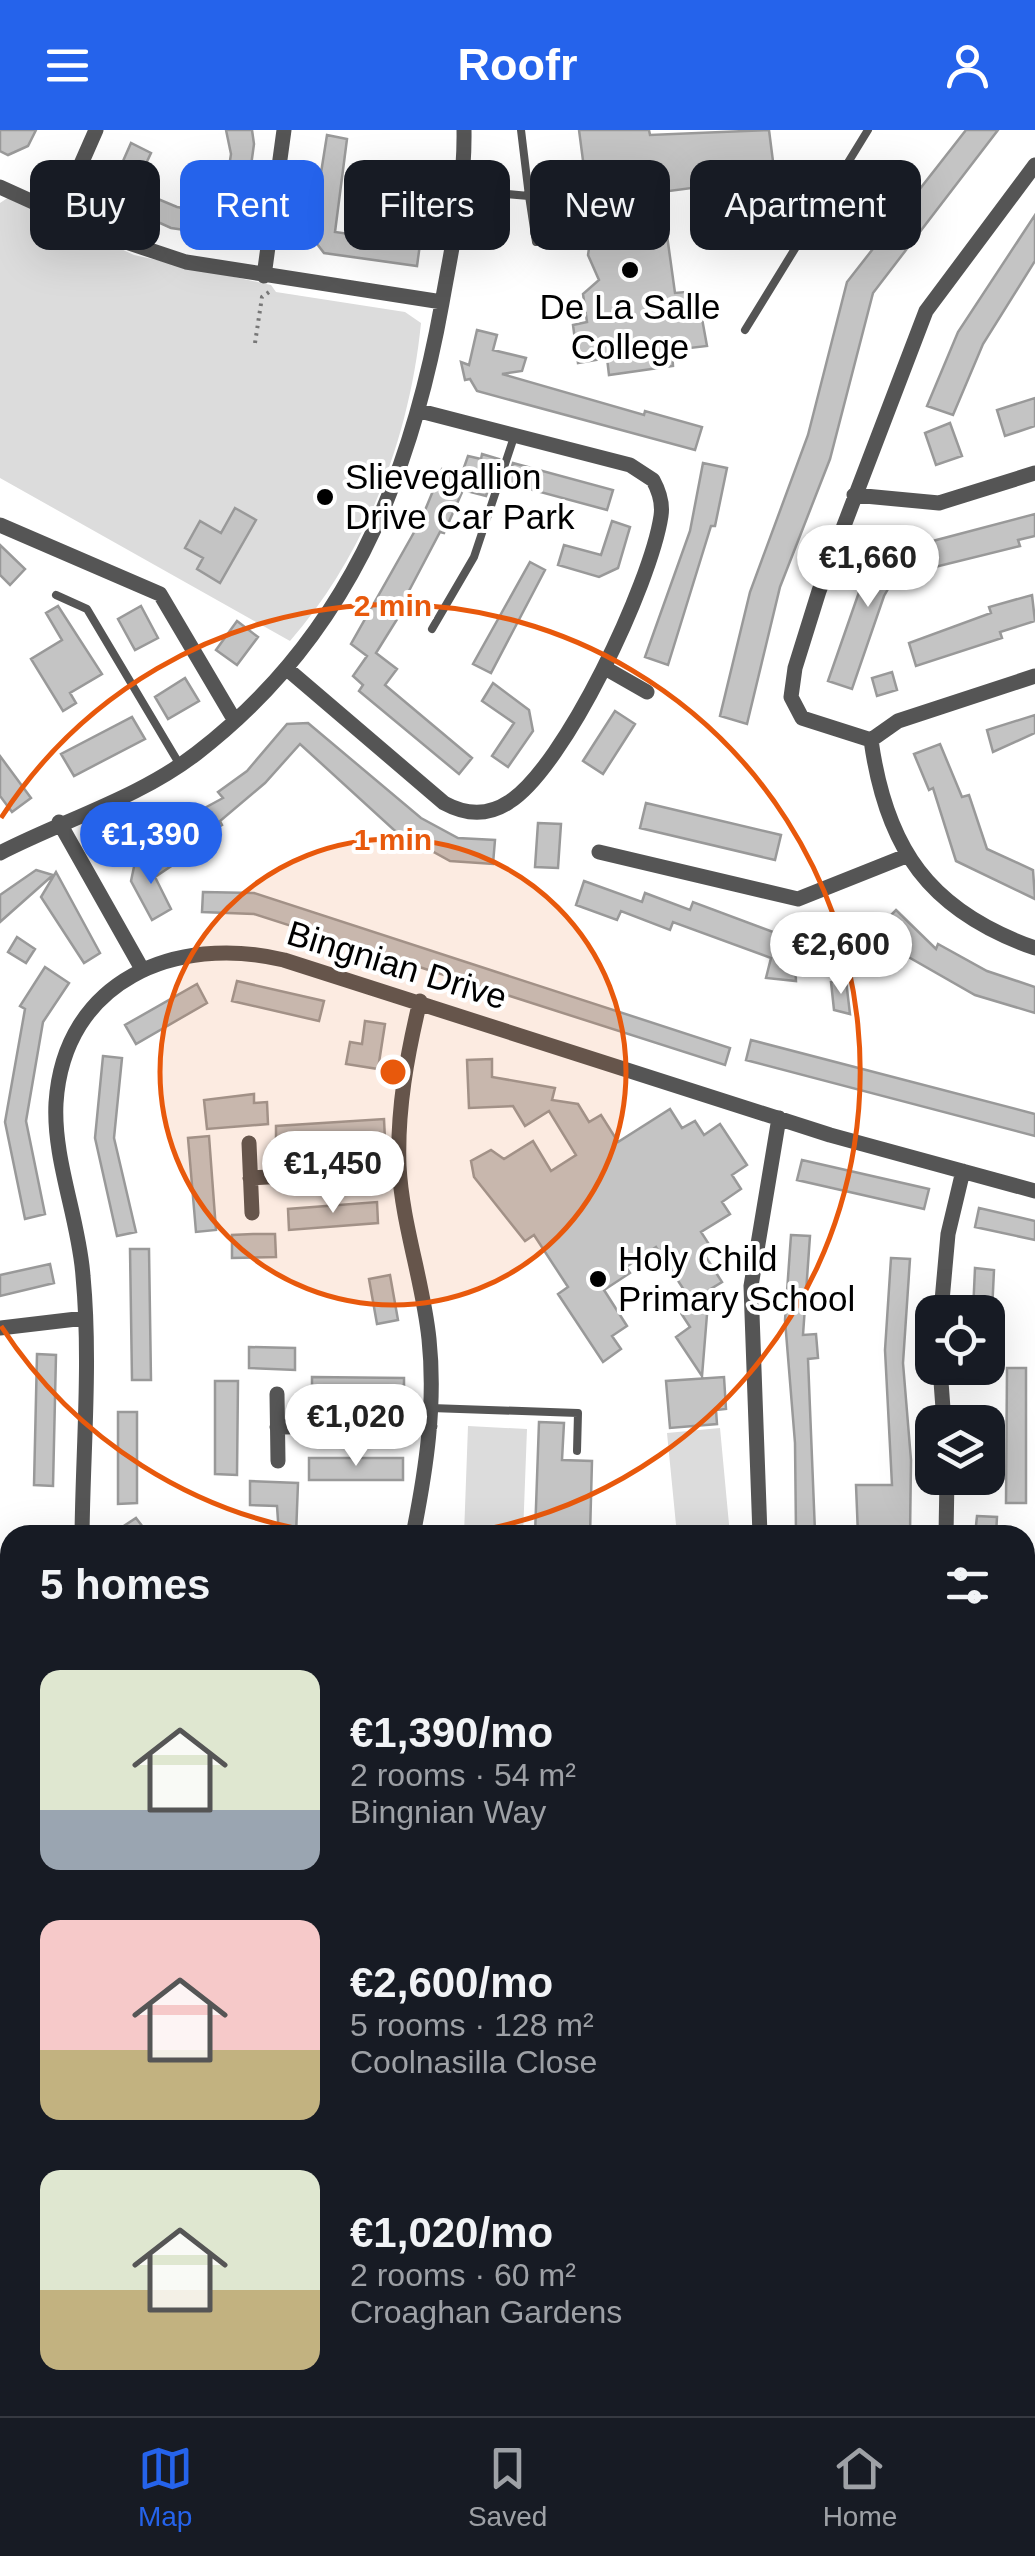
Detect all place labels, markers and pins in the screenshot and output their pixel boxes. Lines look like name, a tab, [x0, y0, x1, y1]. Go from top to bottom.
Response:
marker: De La Salle College	[619, 259, 641, 281]
place label: De La Salle College	[540, 287, 720, 366]
place label: Slievegallion Drive Car Park	[345, 457, 575, 536]
marker: Slievegallion Drive Car Park	[314, 486, 336, 508]
pin: €1,660	[787, 525, 949, 610]
pin: €1,390	[70, 802, 232, 887]
pin: €2,600	[760, 912, 922, 997]
centre of rings	[375, 1054, 411, 1090]
pin: €1,450	[252, 1131, 414, 1216]
place label: Holy Child Primary School	[618, 1239, 855, 1318]
marker: Holy Child Primary School	[587, 1268, 609, 1290]
pin: €1,020	[275, 1384, 437, 1469]

